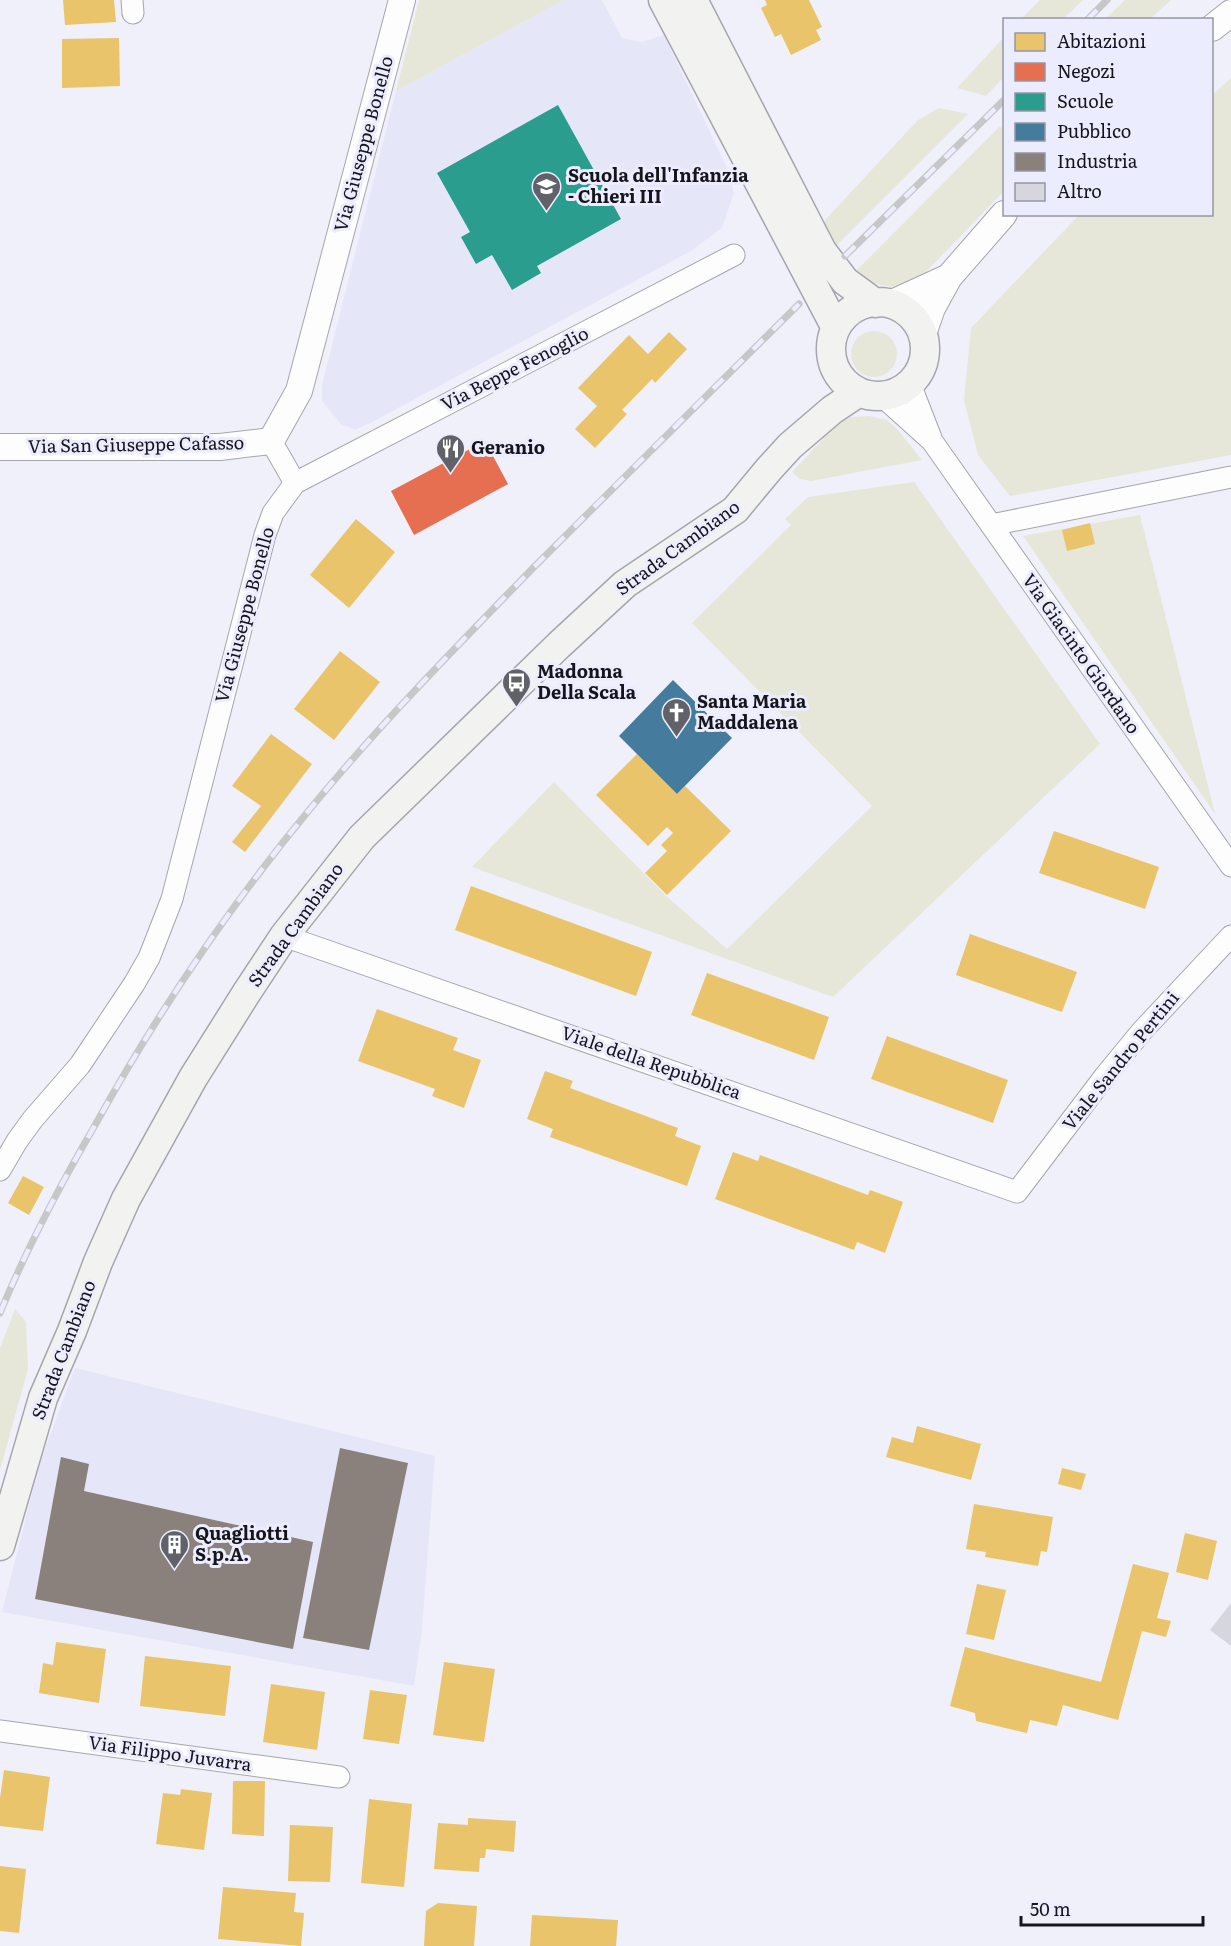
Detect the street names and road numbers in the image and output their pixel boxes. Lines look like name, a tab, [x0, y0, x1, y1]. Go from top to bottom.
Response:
street label: Via Giuseppe Bonello	[326, 53, 399, 235]
street label: Via Beppe Fenoglio	[436, 319, 593, 417]
street label: Via San Giuseppe Cafasso	[28, 428, 244, 459]
street label: Strada Cambiano	[609, 493, 745, 601]
street label: Via Giuseppe Bonello	[207, 524, 280, 706]
street label: Via Giacinto Giordano	[1017, 567, 1148, 739]
street label: Strada Cambiano	[241, 856, 349, 992]
street label: Viale Sandro Pertini	[1055, 985, 1185, 1136]
street label: Viale della Repubblica	[558, 1018, 745, 1105]
street label: Strada Cambiano	[24, 1276, 102, 1423]
street label: Via Filippo Juvarra	[87, 1728, 254, 1777]

